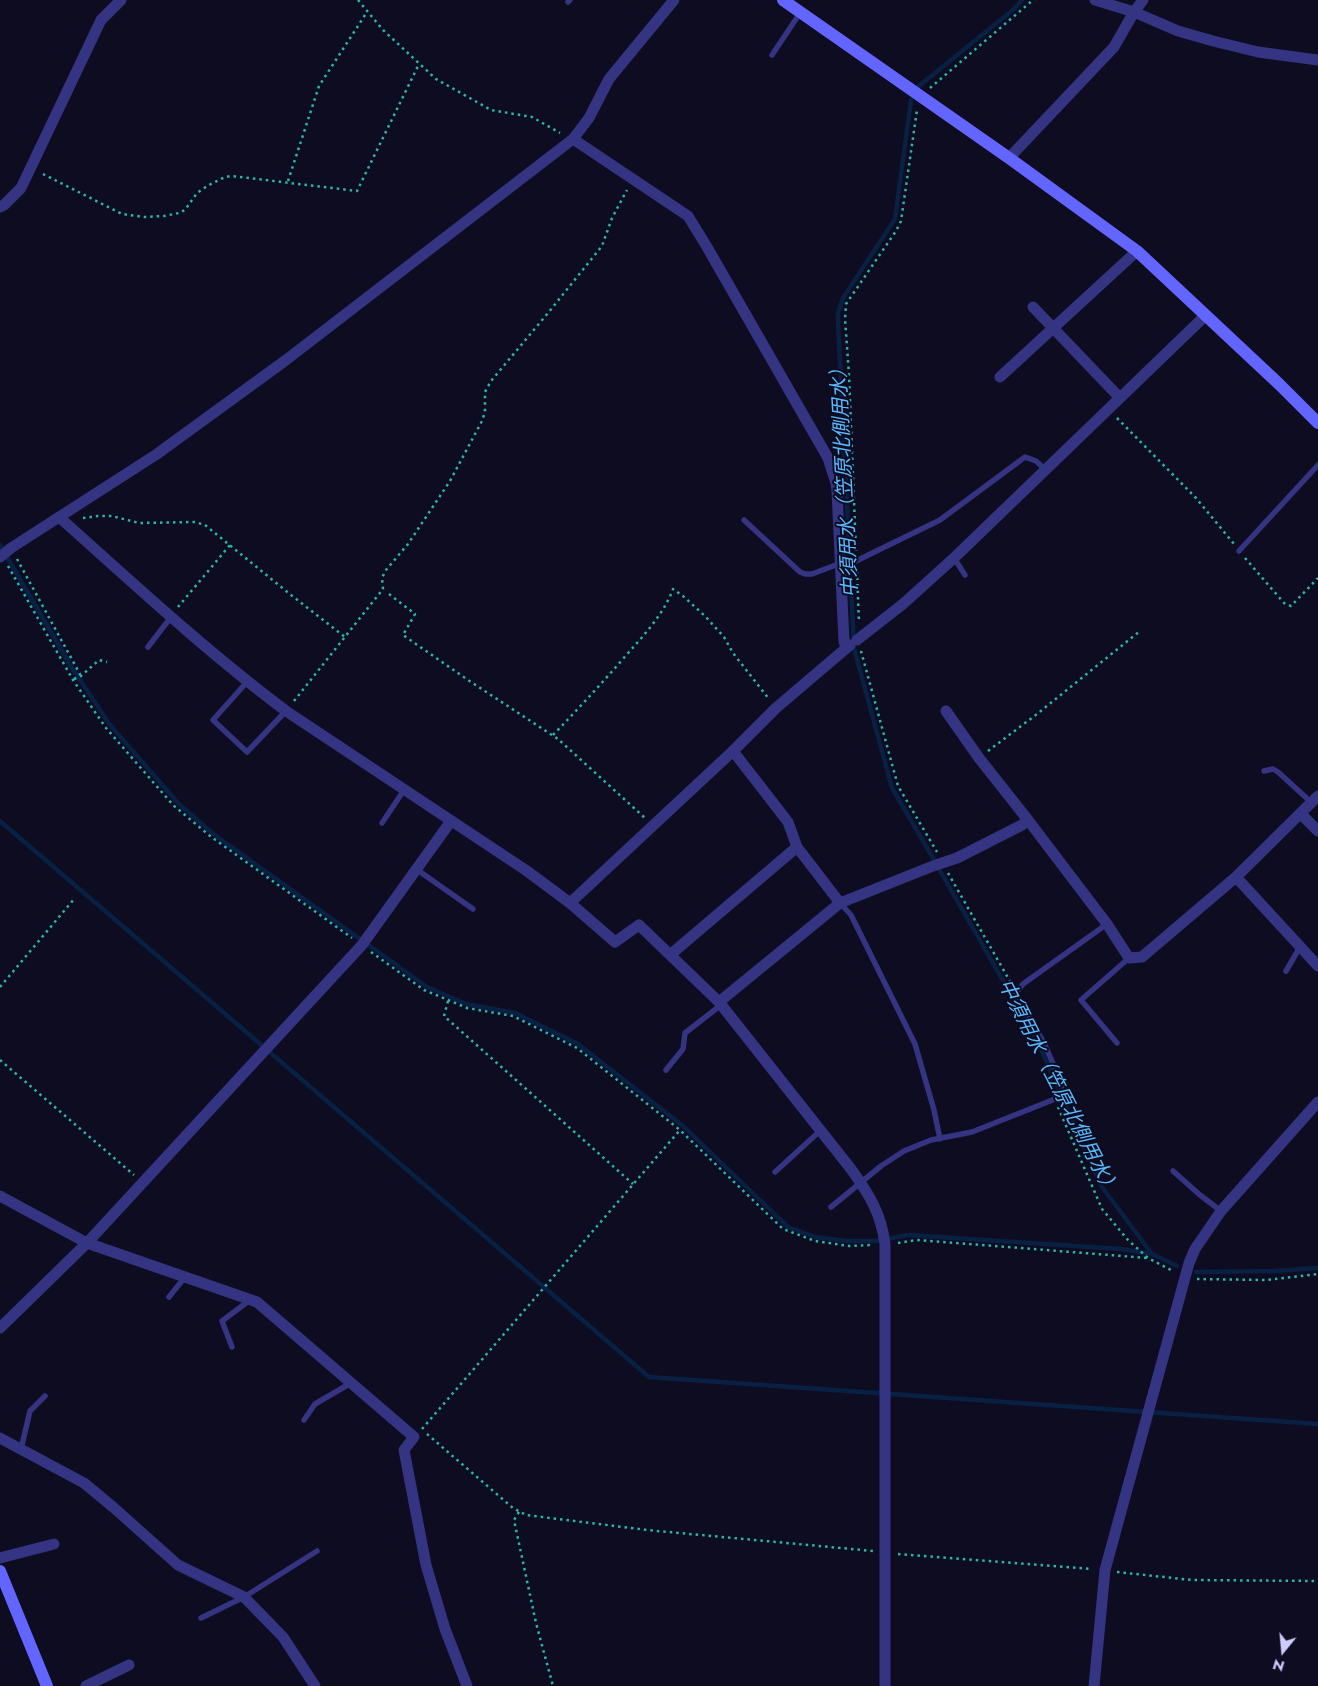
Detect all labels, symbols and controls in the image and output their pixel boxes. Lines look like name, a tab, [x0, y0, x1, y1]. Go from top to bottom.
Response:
water label: 中須用水（笠原北側用水）	[828, 358, 864, 598]
water label: 中須用水（笠原北側用水）	[992, 976, 1122, 1200]
north arrow	[1258, 1626, 1308, 1676]
text: N	[1270, 1654, 1287, 1677]

